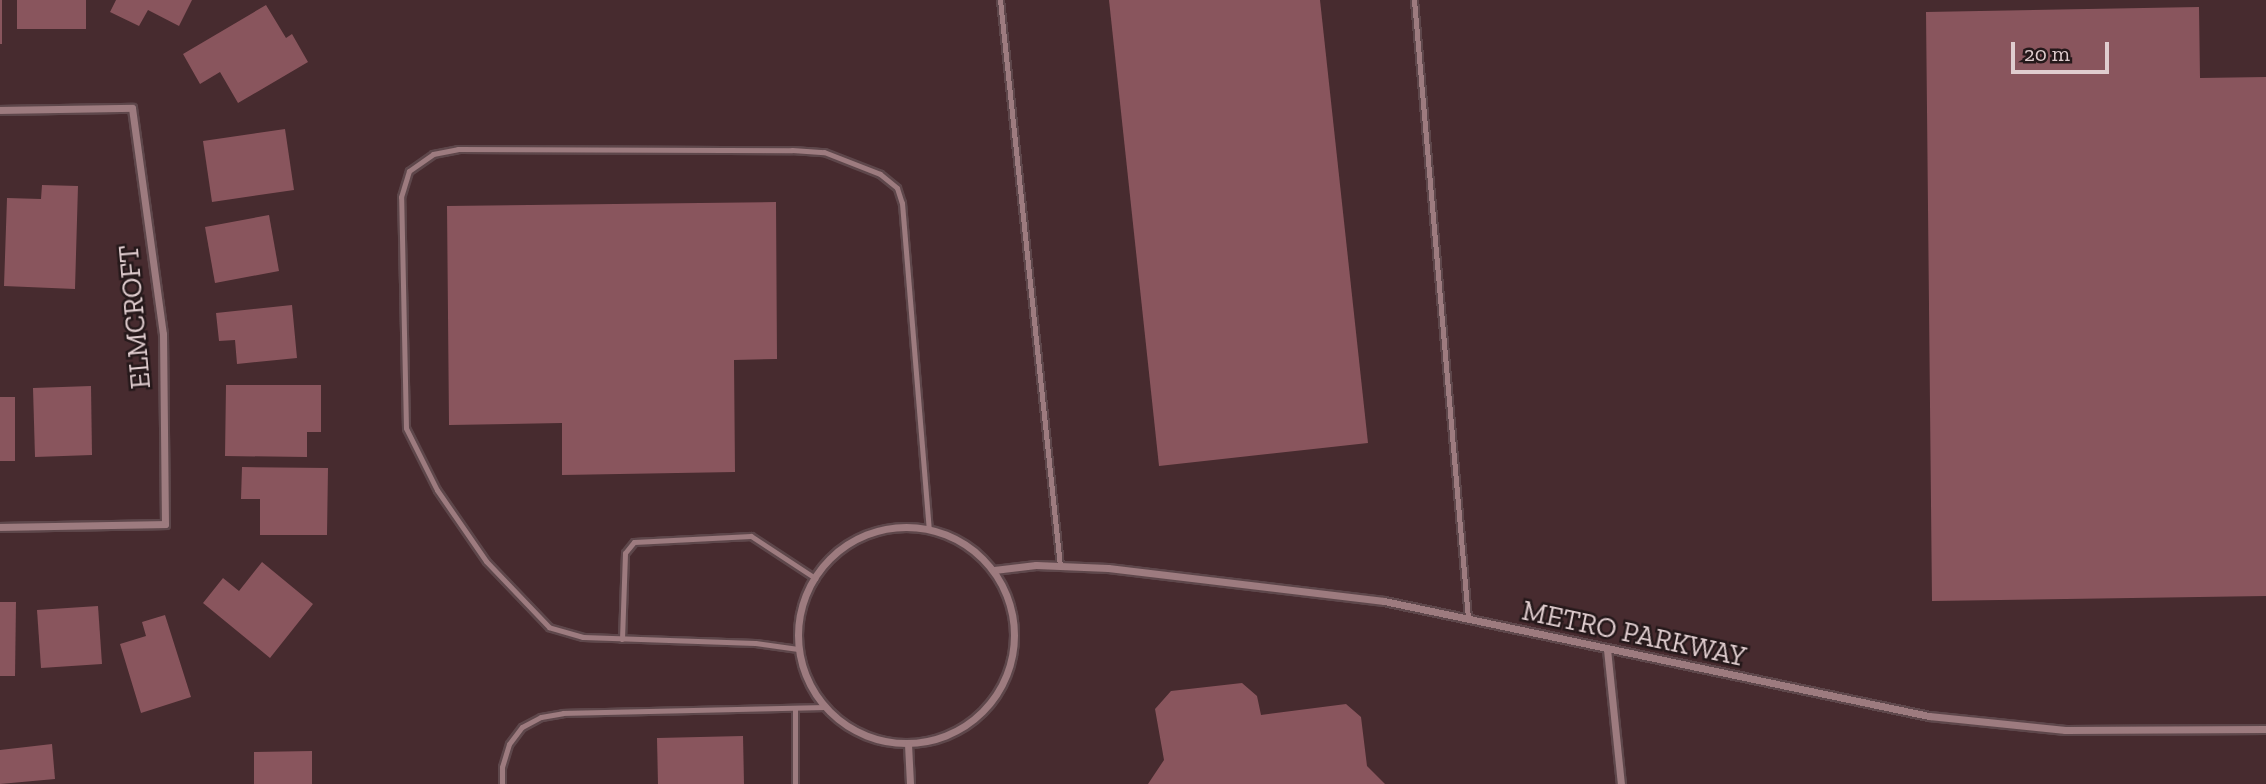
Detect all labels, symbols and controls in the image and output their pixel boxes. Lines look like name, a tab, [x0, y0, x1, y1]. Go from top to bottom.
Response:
scale bar	[2014, 28, 2112, 72]
text: 20 m	[2024, 41, 2070, 66]
street label: ELMCROFT	[112, 244, 158, 390]
street label: METRO PARKWAY	[1519, 594, 1749, 674]

